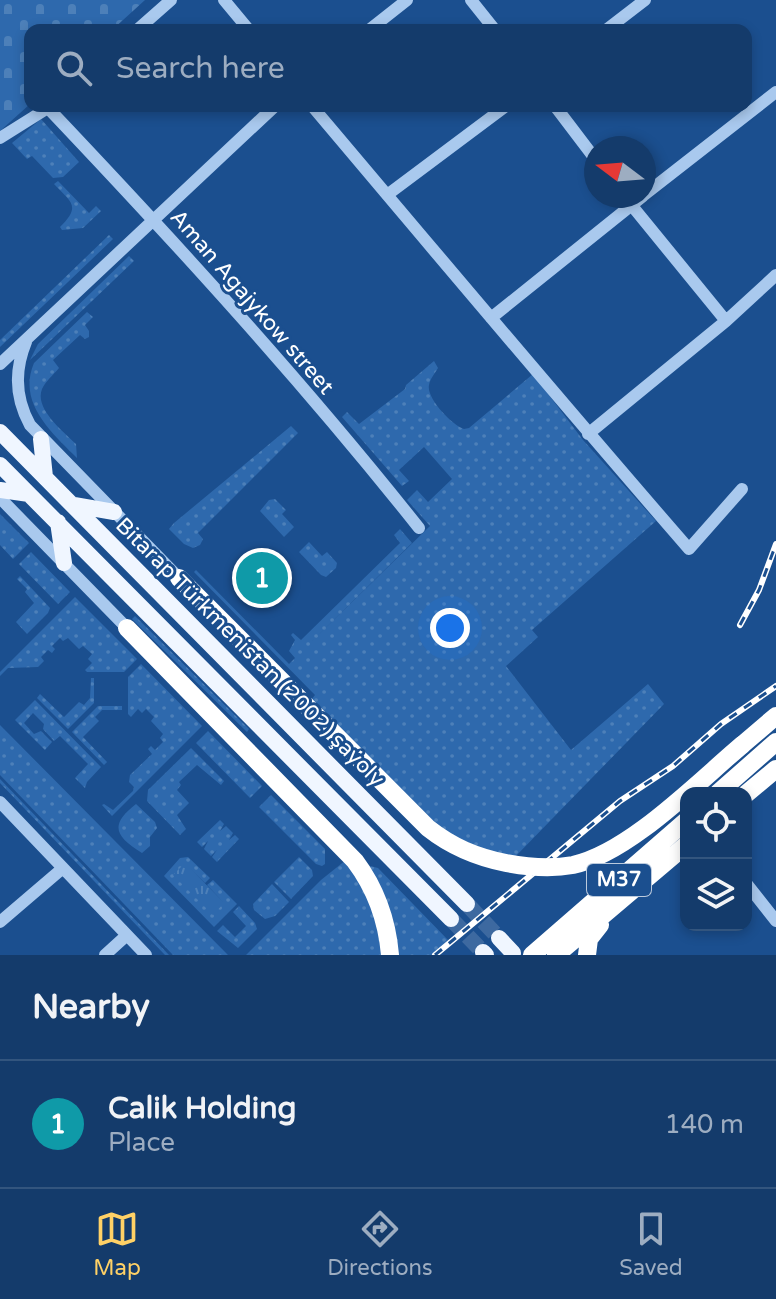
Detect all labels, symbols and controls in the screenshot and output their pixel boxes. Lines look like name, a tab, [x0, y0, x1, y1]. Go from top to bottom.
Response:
search box	[24, 24, 752, 112]
icon: search	[52, 46, 96, 90]
text: Search here	[116, 50, 285, 87]
north arrow	[584, 136, 656, 208]
street label: Aman Agajykow street	[165, 204, 339, 400]
street label: Bitarap Türkmenistan (2002) şaýoly	[110, 512, 390, 792]
pin: 1	[236, 548, 288, 608]
your location	[430, 608, 470, 648]
map controls	[680, 787, 752, 931]
button: locate	[680, 787, 752, 859]
button: layers	[680, 859, 752, 931]
road number: M37	[587, 864, 651, 896]
text: Nearby	[32, 987, 150, 1028]
text: Calik Holding	[108, 1090, 296, 1127]
text: 1	[50, 1109, 66, 1140]
text: 140 m	[664, 1109, 744, 1140]
text: Place	[108, 1127, 175, 1158]
tab: Map	[93, 1207, 141, 1281]
tab: Directions	[327, 1207, 433, 1281]
tab: Saved	[619, 1207, 683, 1281]

